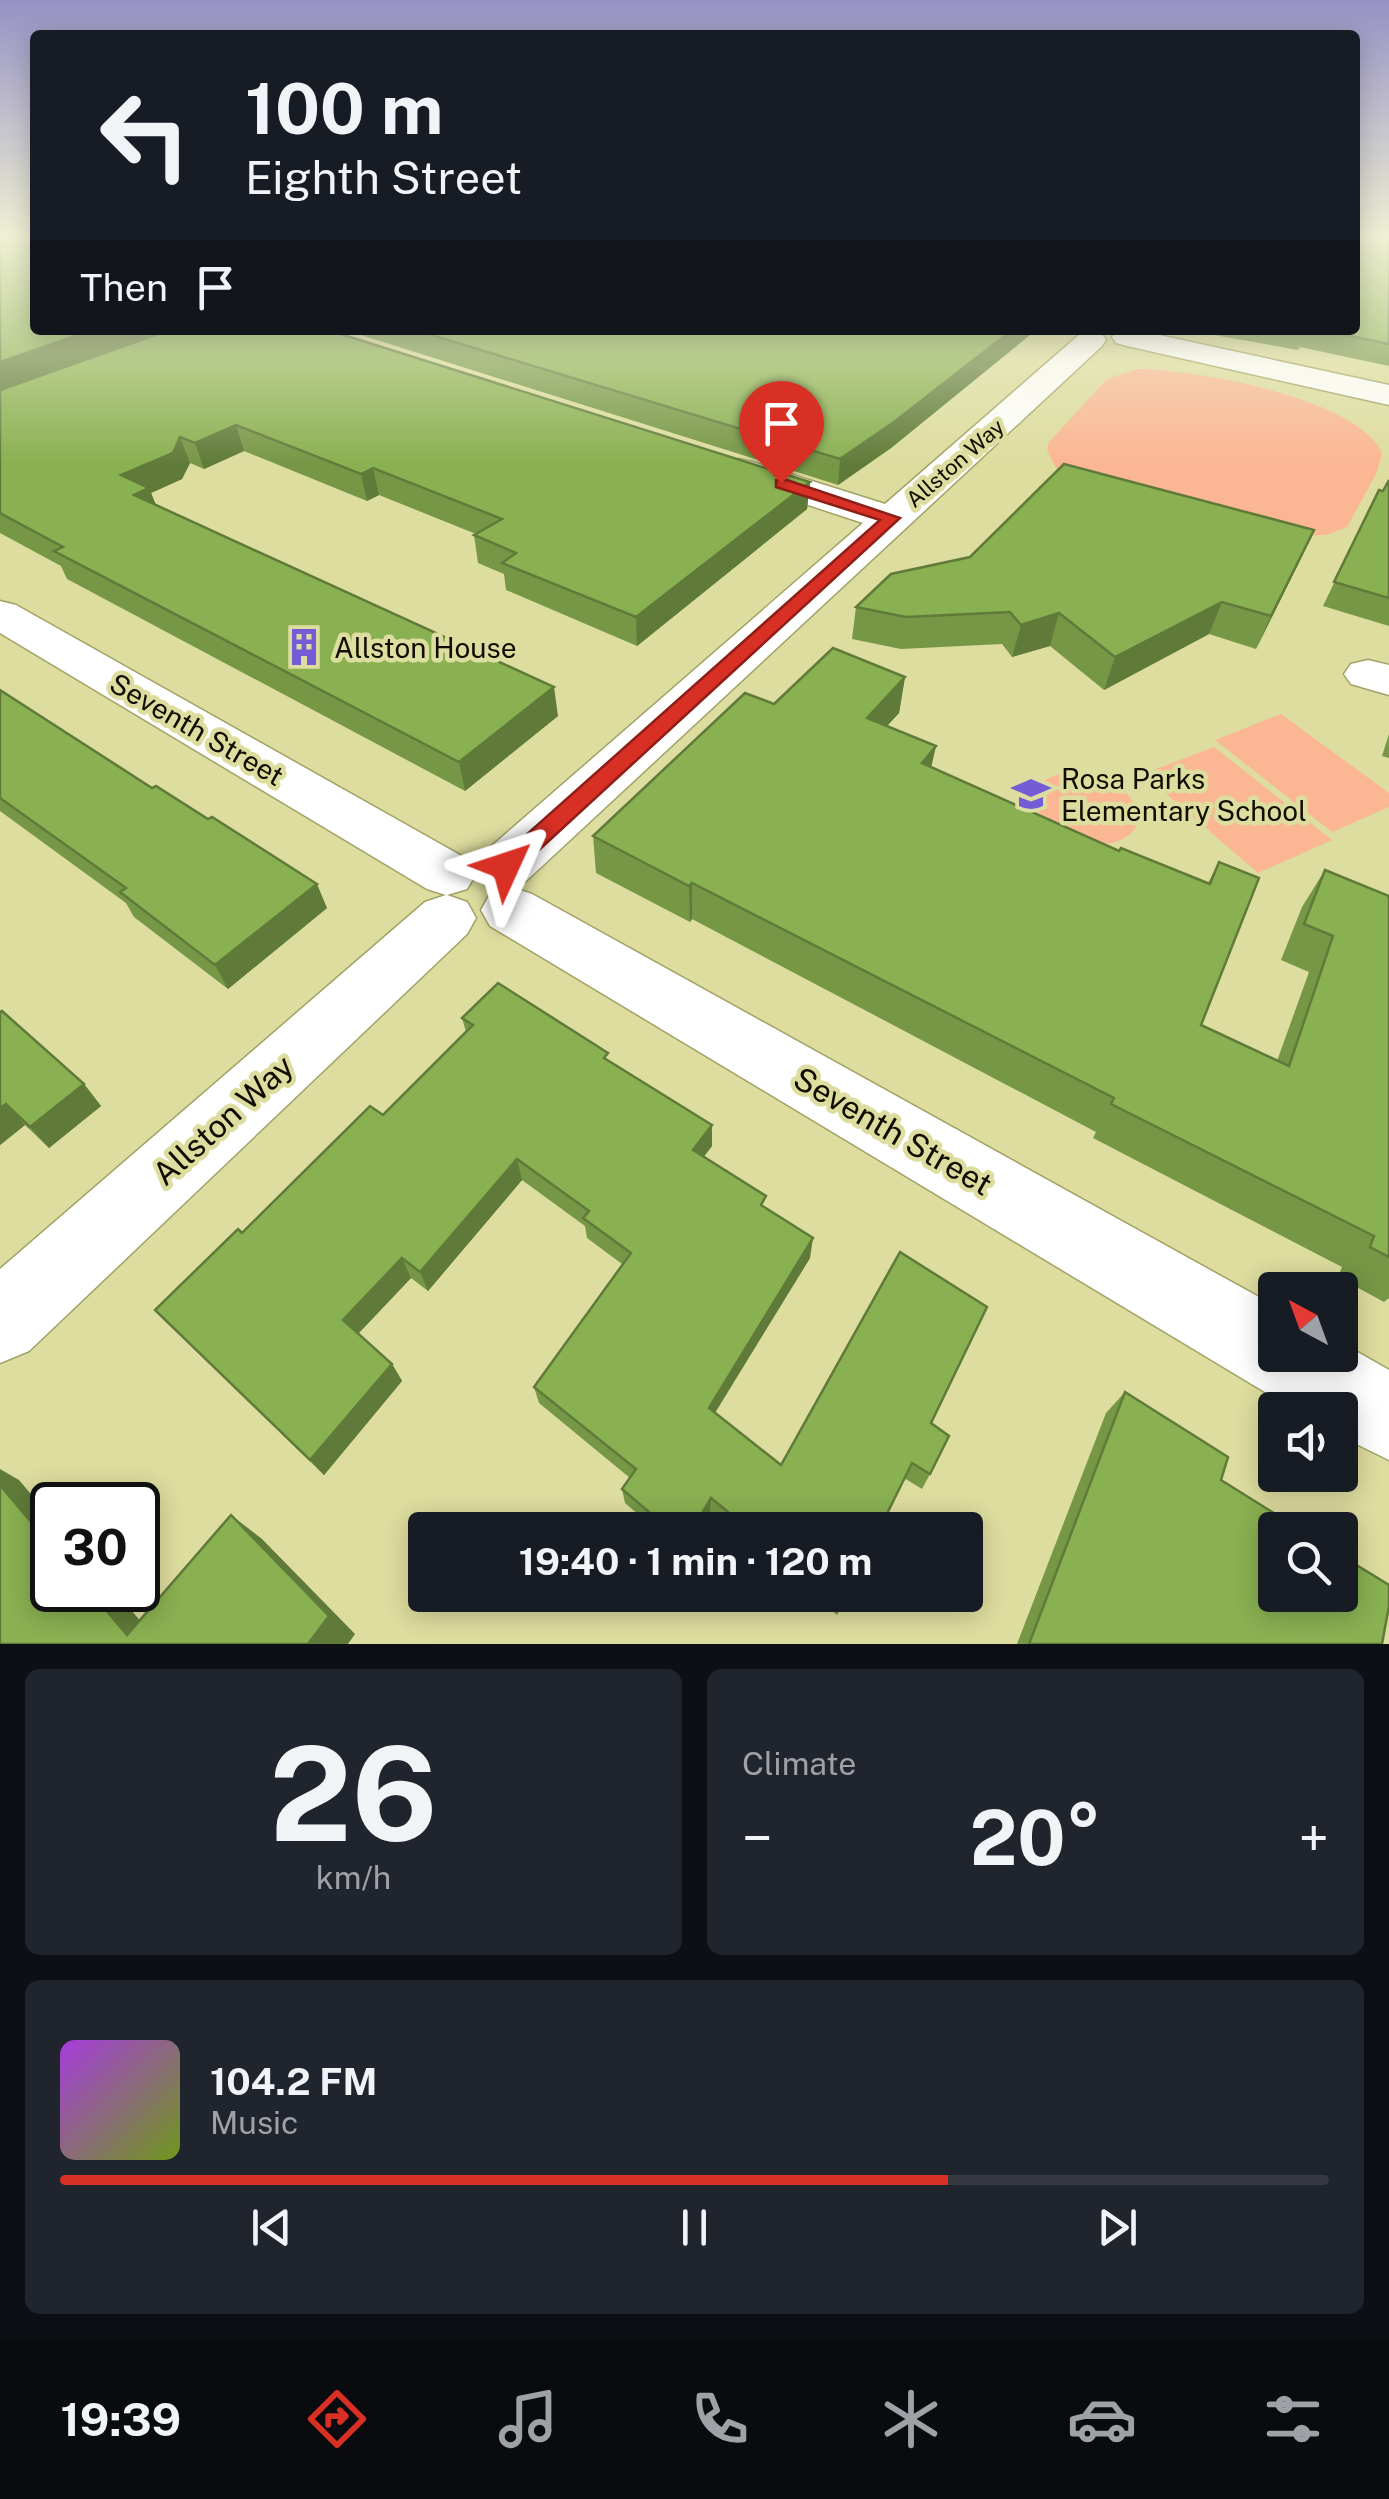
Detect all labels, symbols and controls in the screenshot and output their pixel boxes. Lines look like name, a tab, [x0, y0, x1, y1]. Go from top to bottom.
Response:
text: 100 m	[245, 67, 443, 150]
icon: left	[80, 70, 210, 200]
text: Eighth Street	[245, 151, 522, 204]
icon: arrive	[188, 260, 243, 315]
text: Then	[80, 265, 168, 310]
pin	[739, 381, 824, 484]
icon: arrive	[754, 396, 809, 451]
street label: Allston Way	[901, 413, 1009, 513]
building icon: Allston House	[283, 626, 325, 668]
place label: Allston House	[334, 631, 517, 664]
street label: Seventh Street	[104, 666, 290, 792]
place label: Rosa Parks Elementary School	[1061, 762, 1307, 827]
school or university icon: Rosa Parks Elementary School	[1010, 773, 1052, 815]
position arrow	[454, 814, 558, 918]
street label: Allston Way	[145, 1047, 301, 1193]
street label: Seventh Street	[787, 1059, 999, 1203]
north arrow	[1258, 1272, 1358, 1372]
map controls	[1258, 1272, 1358, 1612]
button: sound	[1258, 1392, 1358, 1492]
speed limit sign: 30	[30, 1482, 160, 1612]
button: search	[1258, 1512, 1358, 1612]
text: 19:40 · 1 min · 120 m	[519, 1539, 872, 1584]
text: 26	[269, 1718, 438, 1870]
text: Climate	[742, 1745, 856, 1782]
text: 20°	[970, 1794, 1101, 1882]
text: −	[742, 1806, 773, 1870]
text: +	[1298, 1806, 1329, 1870]
text: km/h	[316, 1859, 391, 1896]
text: 104.2 FM	[210, 2059, 377, 2104]
text: Music	[210, 2104, 298, 2141]
icon: previous	[244, 2200, 299, 2255]
icon: pause	[667, 2200, 722, 2255]
icon: next	[1090, 2200, 1145, 2255]
icon: directions	[302, 2384, 372, 2454]
icon: music	[493, 2384, 563, 2454]
icon: phone	[685, 2384, 755, 2454]
icon: climate	[876, 2384, 946, 2454]
icon: car	[1067, 2384, 1137, 2454]
icon: filters	[1258, 2384, 1328, 2454]
text: 19:39	[61, 2393, 181, 2446]

